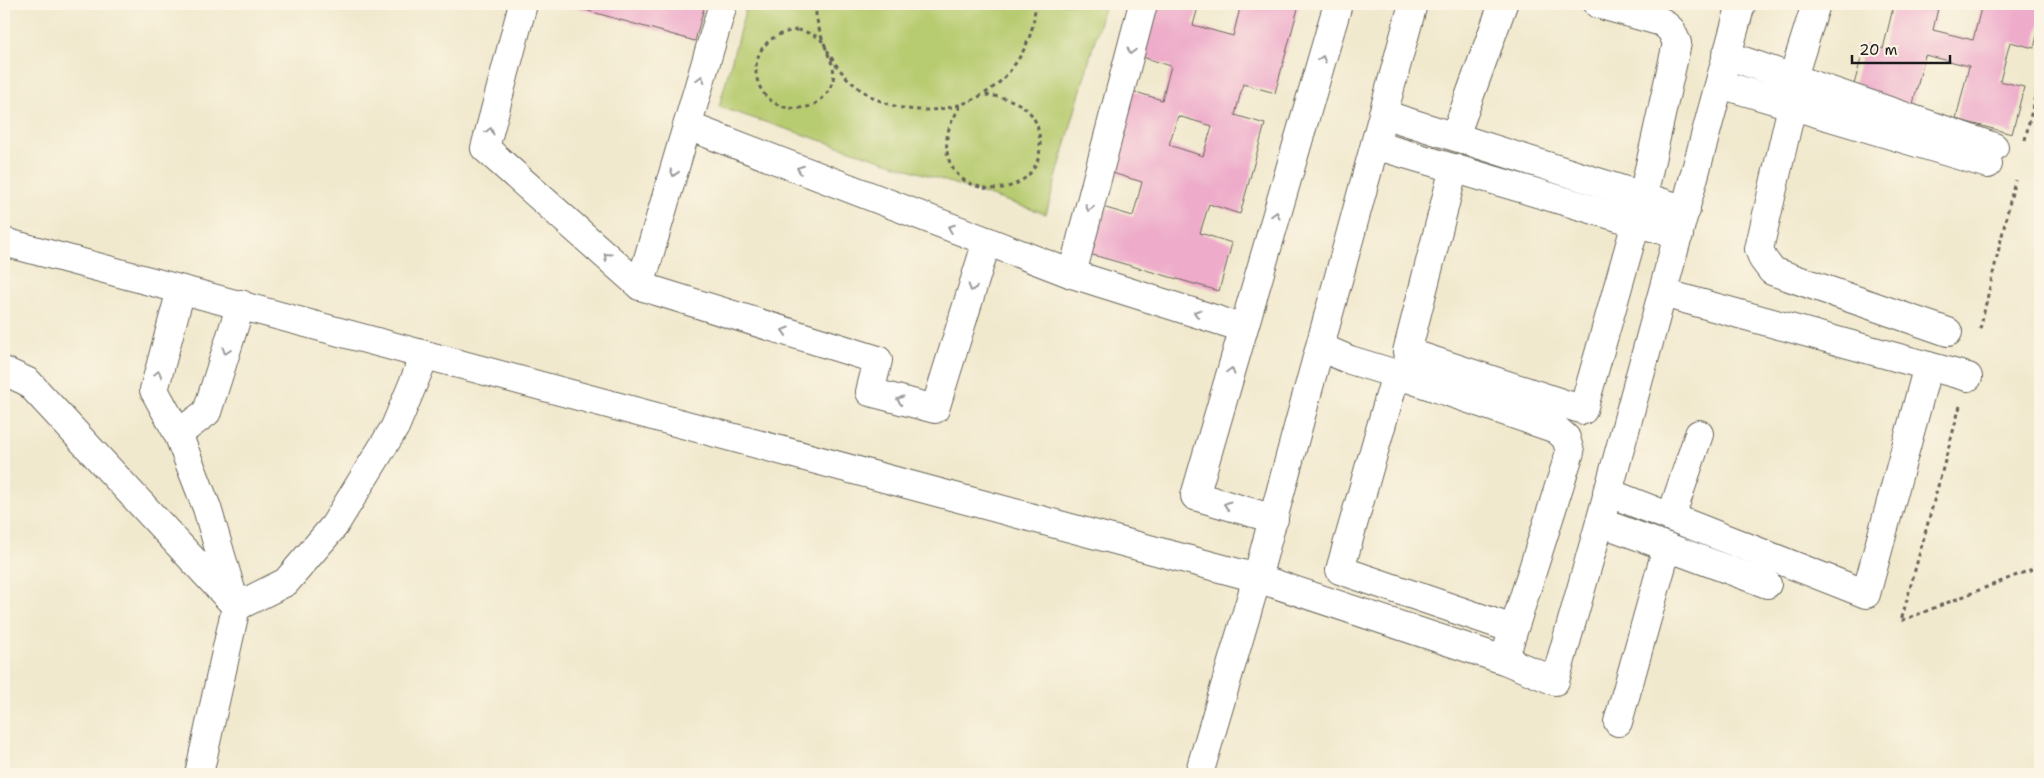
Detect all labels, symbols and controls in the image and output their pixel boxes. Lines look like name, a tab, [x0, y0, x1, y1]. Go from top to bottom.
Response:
scale bar	[1852, 32, 1949, 64]
text: 20 m	[1859, 40, 1898, 60]
one-way arrow	[1126, 46, 1137, 55]
one-way arrow	[1316, 56, 1326, 64]
one-way arrow	[696, 76, 706, 84]
one-way arrow	[484, 127, 495, 136]
one-way arrow	[796, 165, 805, 176]
one-way arrow	[669, 168, 679, 177]
one-way arrow	[1085, 203, 1095, 212]
one-way arrow	[1270, 211, 1281, 220]
one-way arrow	[948, 224, 956, 234]
one-way arrow	[603, 253, 612, 262]
one-way arrow	[968, 283, 978, 292]
one-way arrow	[1193, 309, 1201, 319]
one-way arrow	[782, 327, 790, 337]
one-way arrow	[222, 346, 232, 355]
one-way arrow	[1225, 368, 1235, 376]
one-way arrow	[152, 370, 163, 379]
one-way arrow	[896, 395, 905, 406]
one-way arrow	[1223, 500, 1232, 510]

